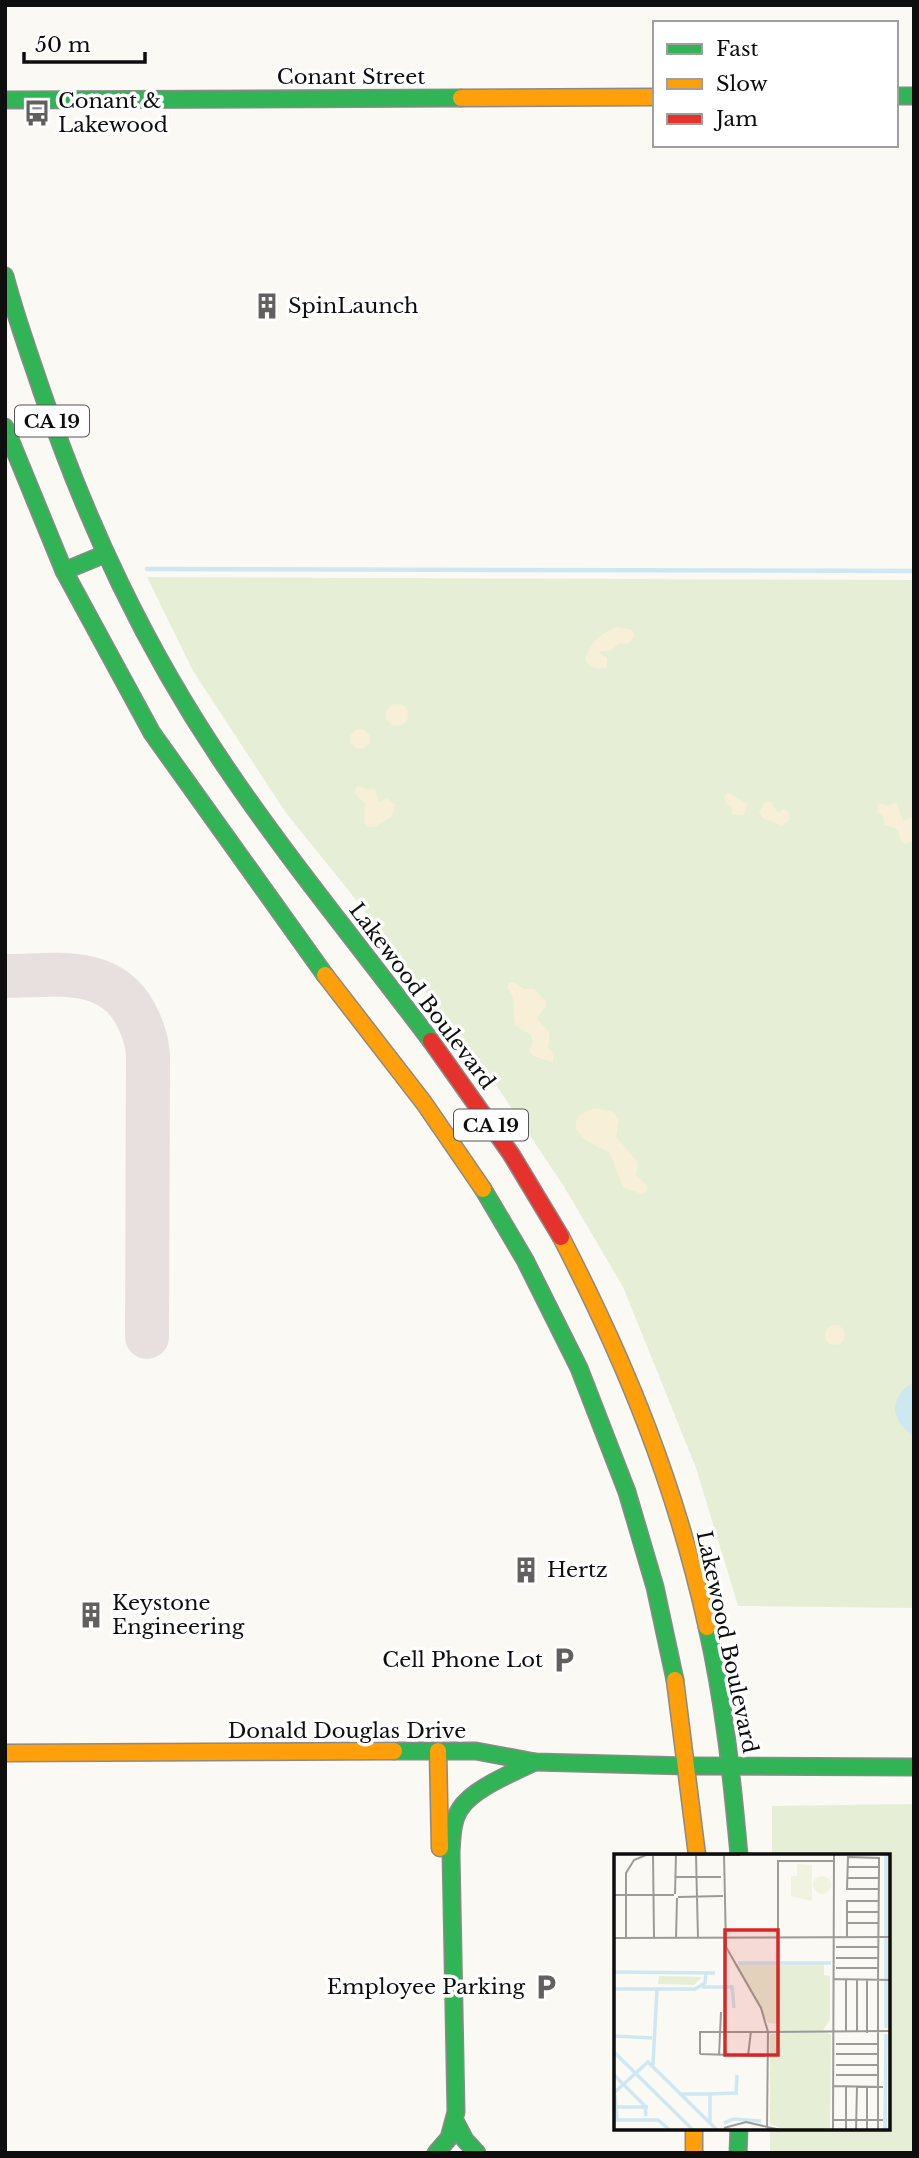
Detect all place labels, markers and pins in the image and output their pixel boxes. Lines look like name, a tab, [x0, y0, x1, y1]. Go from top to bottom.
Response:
place label: Conant & Lakewood	[58, 88, 168, 138]
bus stop icon: Conant & Lakewood	[22, 98, 52, 128]
building icon: SpinLaunch	[252, 291, 282, 321]
place label: SpinLaunch	[288, 293, 418, 319]
building icon: Hertz	[511, 1555, 541, 1585]
place label: Hertz	[547, 1557, 608, 1583]
place label: Keystone Engineering	[112, 1590, 245, 1640]
building icon: Keystone Engineering	[76, 1600, 106, 1630]
parking icon: Cell Phone Lot	[549, 1645, 579, 1675]
place label: Cell Phone Lot	[382, 1647, 543, 1673]
parking icon: Employee Parking	[531, 1972, 561, 2002]
place label: Employee Parking	[327, 1974, 525, 2000]

